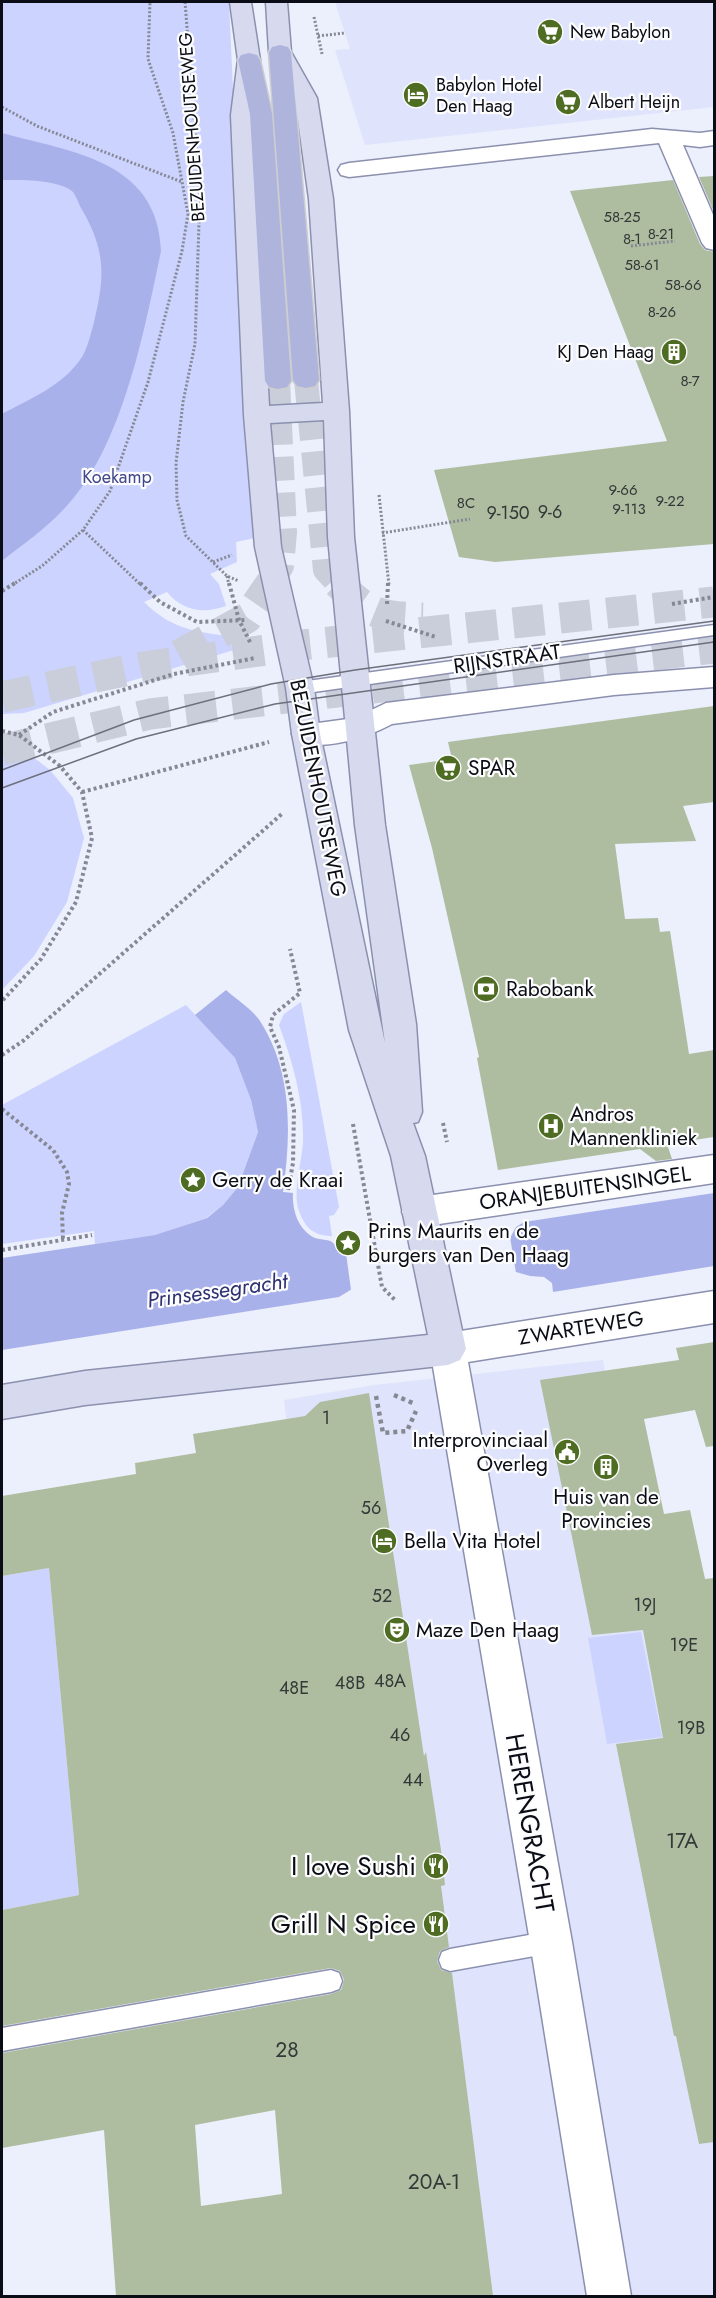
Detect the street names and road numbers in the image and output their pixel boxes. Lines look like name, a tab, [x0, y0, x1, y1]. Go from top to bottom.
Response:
street label: BEZUIDENHOUTSEWEG	[172, 31, 212, 223]
street label: RIJNSTRAAT	[451, 637, 563, 681]
street label: BEZUIDENHOUTSEWEG	[282, 677, 354, 899]
street label: ORANJEBUITENSINGEL	[478, 1158, 693, 1218]
street label: ZWARTEWEG	[516, 1303, 646, 1353]
street label: HERENGRACHT	[496, 1730, 564, 1916]

